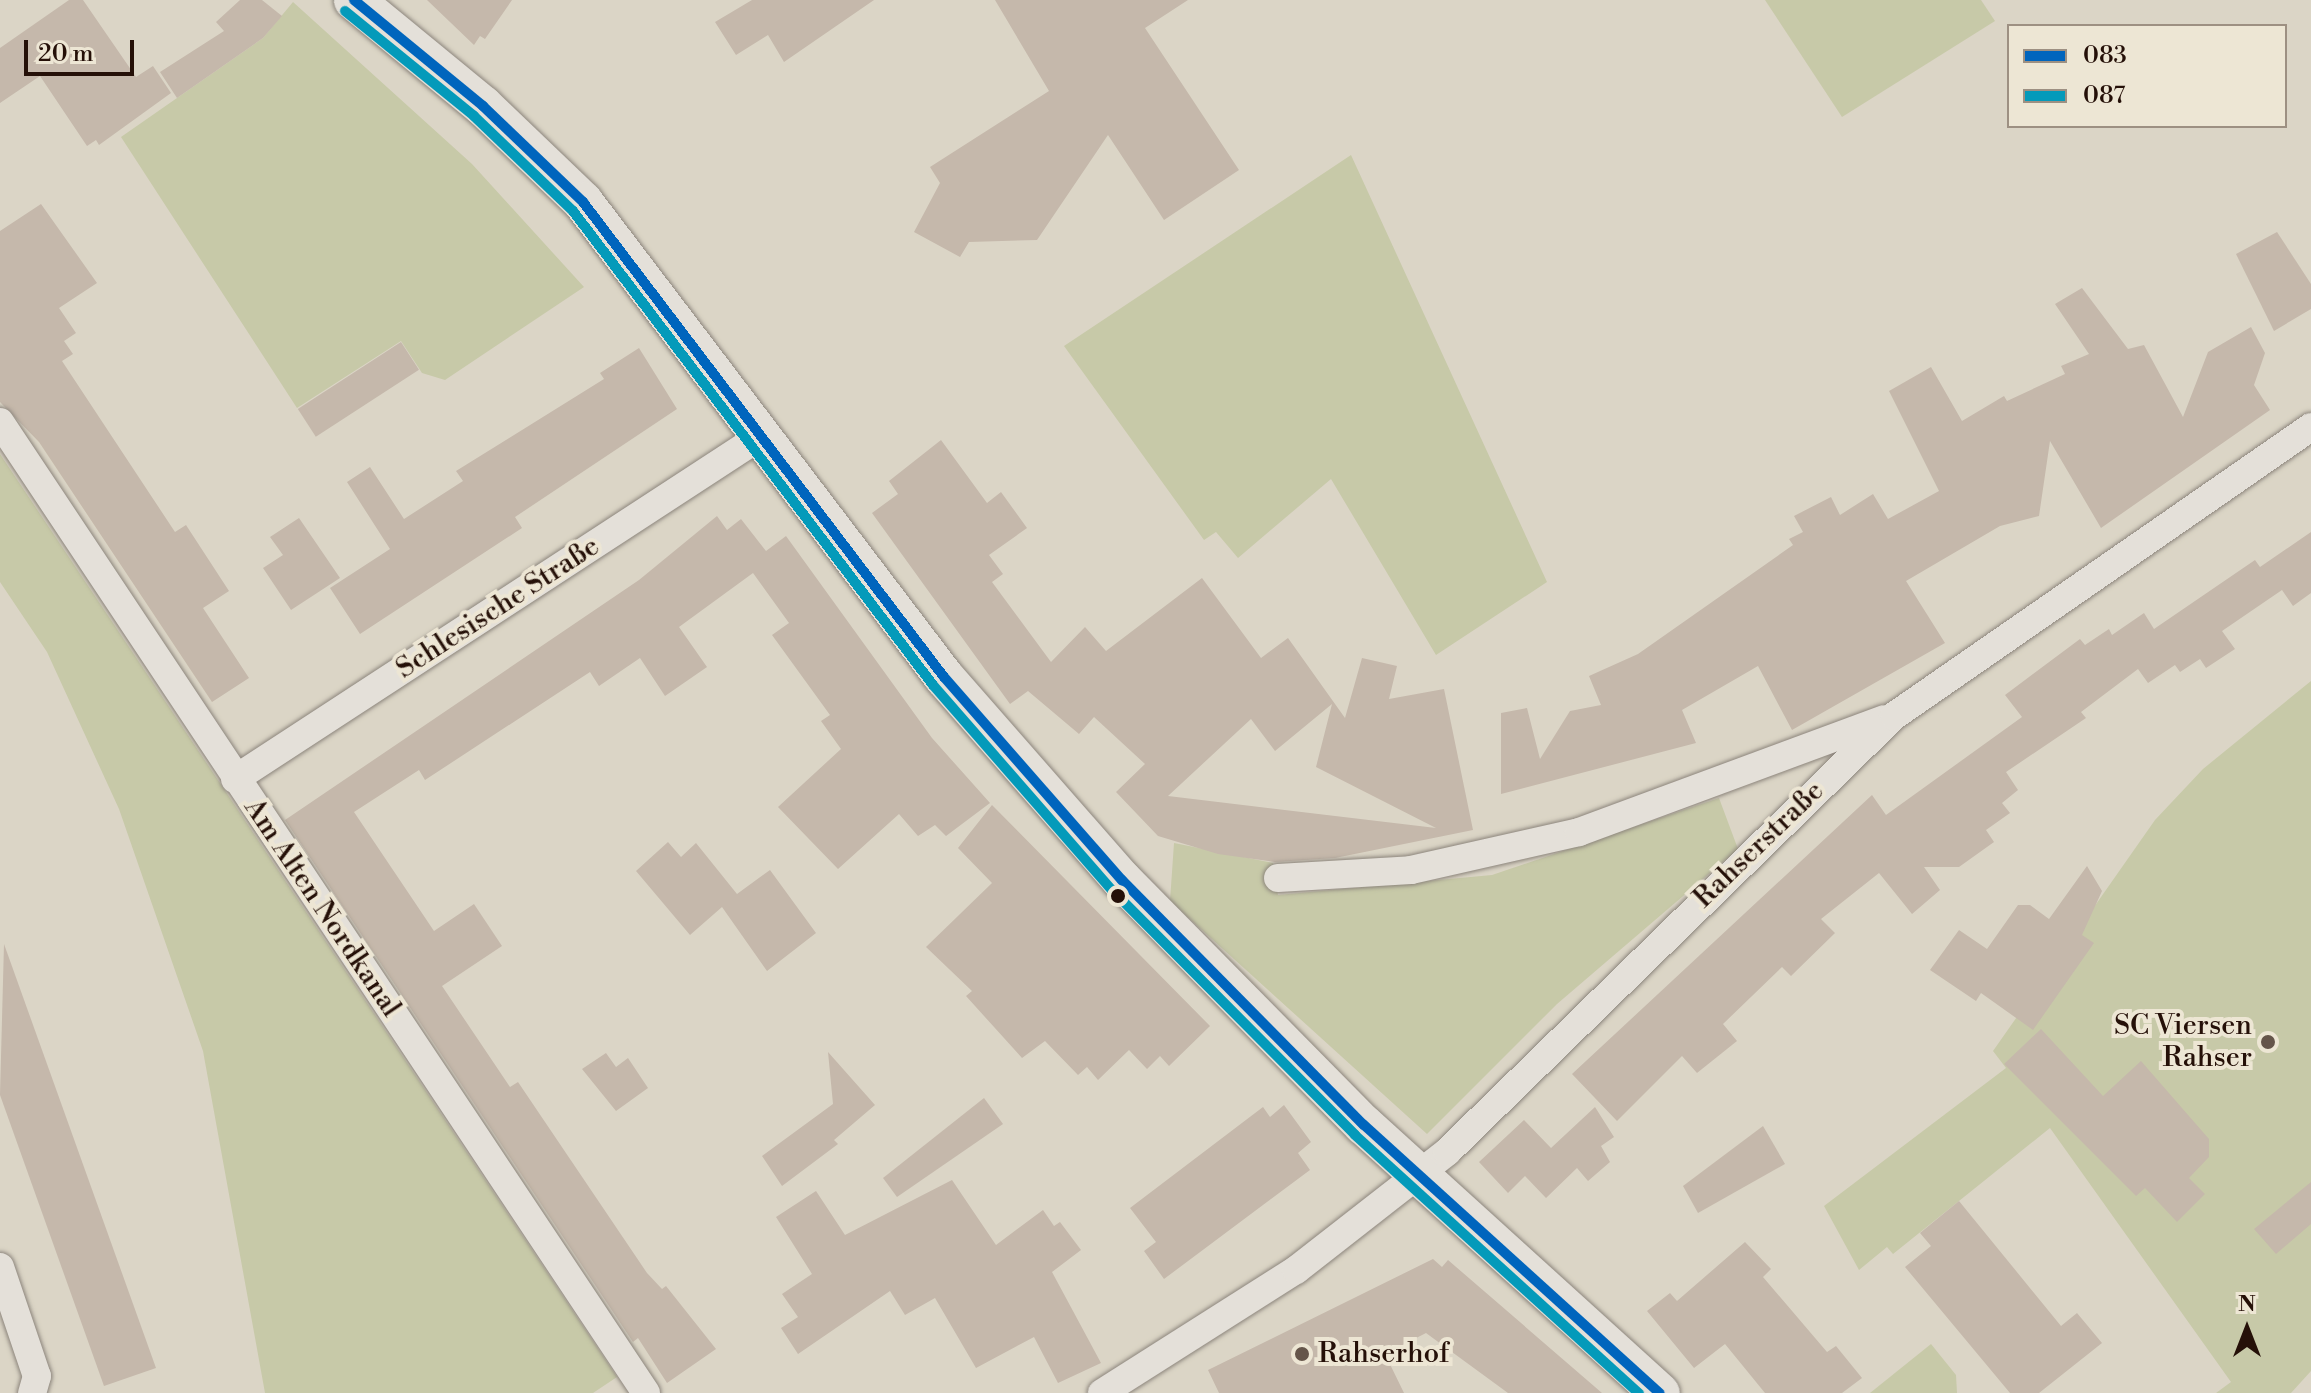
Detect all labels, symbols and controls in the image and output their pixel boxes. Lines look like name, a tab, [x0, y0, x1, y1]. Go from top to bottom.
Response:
scale bar	[28, 24, 138, 74]
legend	[2007, 24, 2287, 128]
text: 20 m	[38, 39, 94, 69]
text: 083	[2083, 41, 2127, 71]
text: 087	[2083, 81, 2125, 111]
street label: Schlesische Straße	[390, 530, 606, 686]
street label: Rahserstraße	[1687, 775, 1831, 915]
street label: Am Alten Nordkanal	[236, 792, 408, 1024]
unlabelled marker	[1110, 888, 1126, 904]
place label: SC Viersen Rahser	[2114, 1009, 2252, 1075]
marker: SC Viersen Rahser	[2259, 1033, 2277, 1051]
north arrow	[2207, 1289, 2287, 1369]
text: N	[2238, 1291, 2256, 1318]
place label: Rahserhof	[1318, 1337, 1449, 1371]
marker: Rahserhof	[1293, 1345, 1311, 1363]

